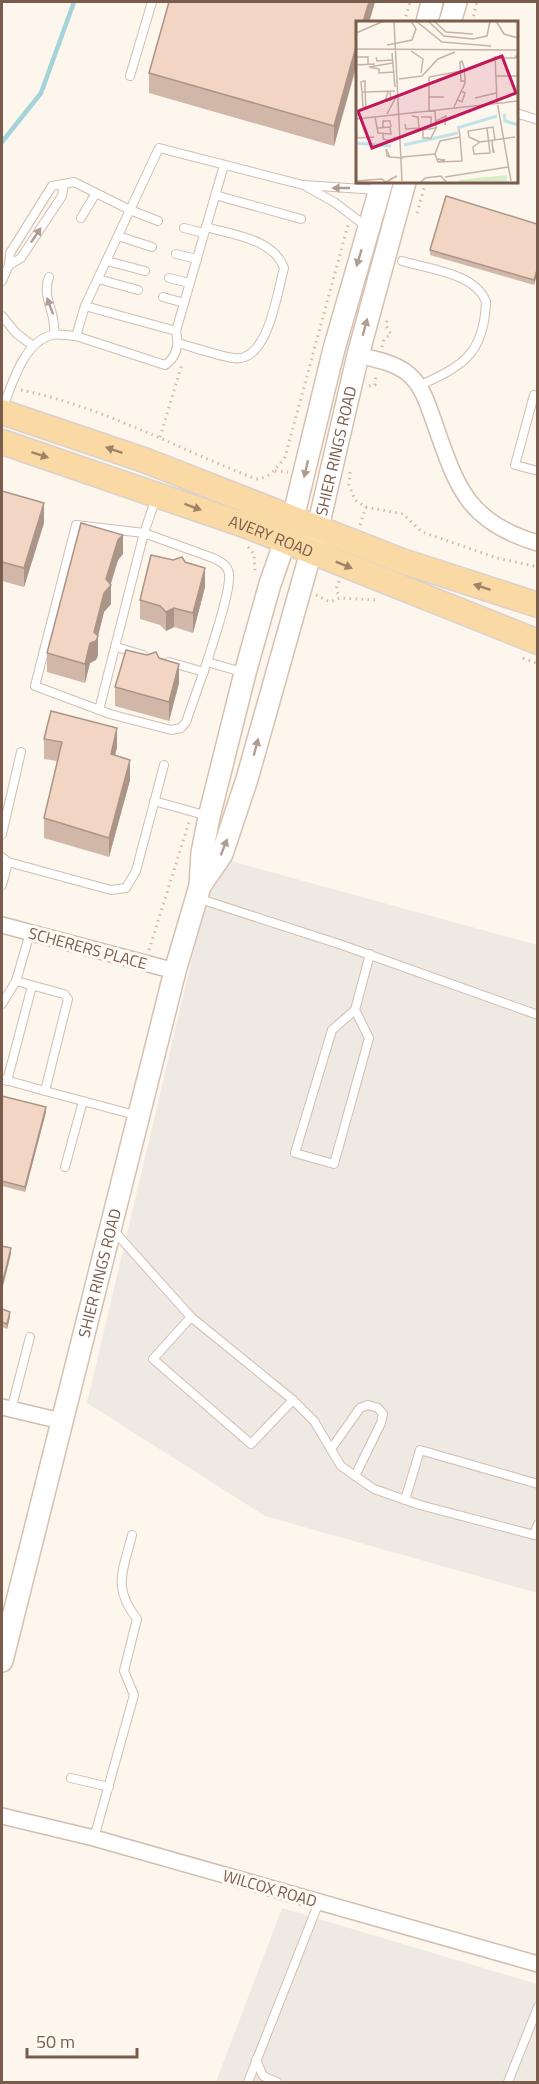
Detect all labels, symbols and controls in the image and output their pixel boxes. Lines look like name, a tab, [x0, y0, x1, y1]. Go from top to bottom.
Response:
inset map	[356, 21, 518, 183]
one-way arrow	[332, 183, 351, 193]
one-way arrow	[30, 227, 41, 243]
one-way arrow	[354, 249, 363, 267]
one-way arrow	[44, 296, 54, 314]
one-way arrow	[361, 318, 371, 336]
street label: SHIER RINGS ROAD	[309, 383, 362, 518]
one-way arrow	[105, 444, 123, 454]
one-way arrow	[31, 450, 49, 460]
one-way arrow	[300, 460, 310, 478]
one-way arrow	[184, 502, 202, 512]
street label: AVERY ROAD	[226, 509, 317, 563]
one-way arrow	[336, 560, 354, 570]
one-way arrow	[473, 582, 491, 591]
one-way arrow	[252, 738, 261, 756]
one-way arrow	[220, 838, 230, 856]
street label: SCHERERS PLACE	[26, 921, 150, 975]
street label: SHIER RINGS ROAD	[72, 1206, 127, 1340]
street label: WILCOX ROAD	[220, 1863, 320, 1913]
scale bar	[27, 2021, 136, 2059]
text: 50 m	[36, 2028, 75, 2055]

